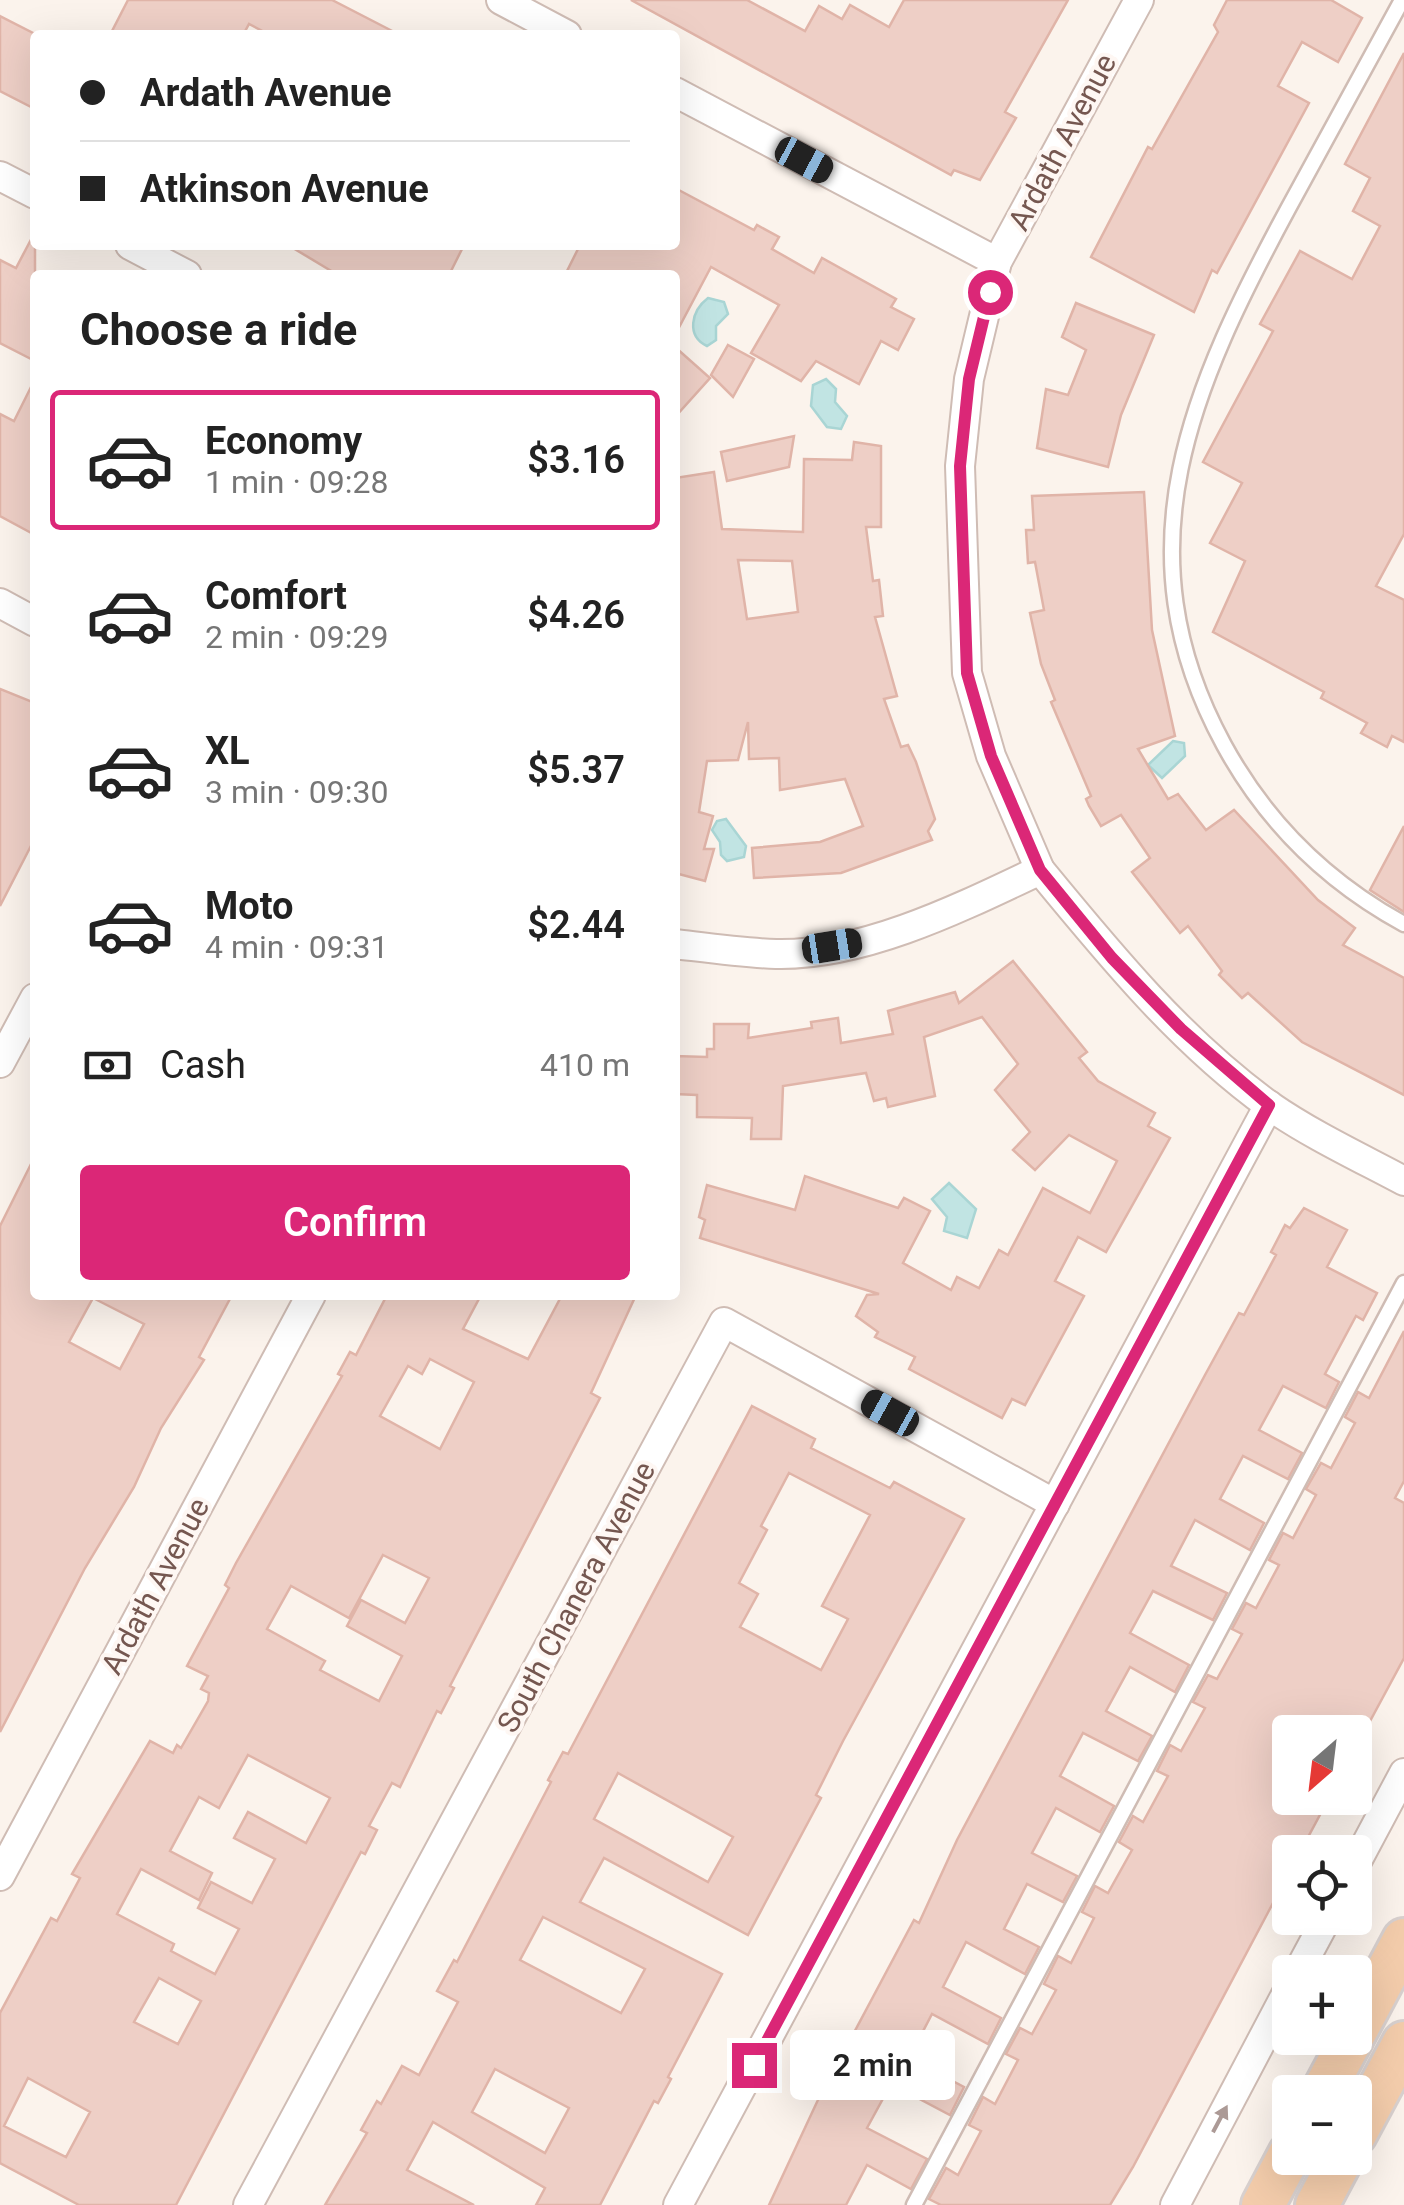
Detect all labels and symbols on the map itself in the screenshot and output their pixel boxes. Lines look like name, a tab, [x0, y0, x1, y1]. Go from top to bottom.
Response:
street label: Ardath Avenue	[1001, 48, 1123, 236]
car	[770, 133, 838, 187]
route start	[968, 270, 1013, 315]
car	[800, 926, 864, 966]
car	[856, 1385, 924, 1441]
street label: South Chanera Avenue	[490, 1456, 662, 1738]
street label: Ardath Avenue	[94, 1492, 216, 1680]
north arrow	[1272, 1715, 1372, 1815]
callout: 2 min	[789, 2030, 954, 2100]
route end	[732, 2043, 777, 2088]
one-way arrow	[1211, 2104, 1228, 2133]

